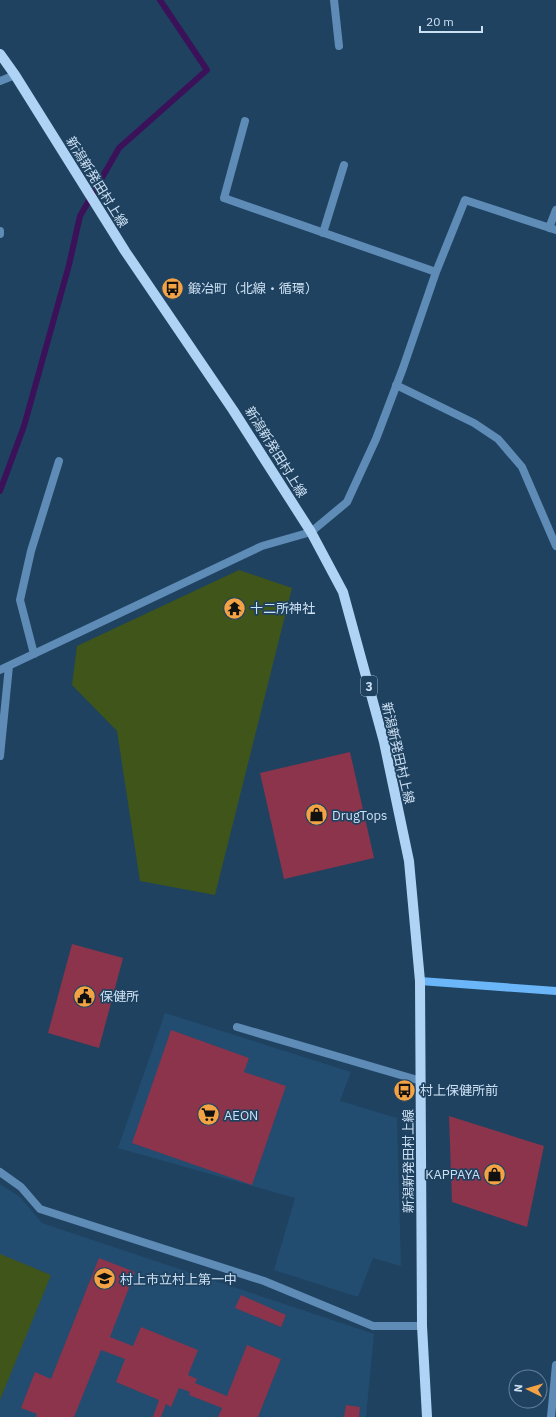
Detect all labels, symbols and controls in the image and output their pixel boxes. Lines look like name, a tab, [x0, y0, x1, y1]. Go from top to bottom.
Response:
scale bar	[420, 8, 482, 34]
text: 20 m	[426, 14, 454, 29]
street label: 新潟新発田村上線	[62, 133, 132, 231]
bus stop icon: 鍛冶町（北線・循環）	[160, 275, 186, 301]
place label: 鍛冶町（北線・循環）	[188, 280, 318, 297]
street label: 新潟新発田村上線	[241, 403, 311, 501]
temple icon: 十二所神社	[222, 595, 248, 621]
place label: 十二所神社	[250, 600, 315, 617]
road number: 3	[361, 676, 377, 696]
street label: 新潟新発田村上線	[378, 700, 418, 806]
shop icon: DrugTops	[304, 802, 330, 828]
place label: DrugTops	[332, 807, 387, 824]
public building icon: 保健所	[72, 983, 98, 1009]
place label: 保健所	[100, 988, 139, 1005]
bus stop icon: 村上保健所前	[392, 1077, 418, 1103]
place label: 村上保健所前	[420, 1082, 498, 1099]
supermarket icon: AEON	[196, 1102, 222, 1128]
place label: AEON	[224, 1107, 258, 1124]
street label: 新潟新発田村上線	[400, 1109, 417, 1213]
shop icon: KAPPAYA	[482, 1161, 508, 1187]
place label: KAPPAYA	[425, 1166, 481, 1183]
school or university icon: 村上市立村上第一中	[91, 1266, 117, 1292]
place label: 村上市立村上第一中	[120, 1271, 237, 1288]
north arrow	[508, 1369, 548, 1409]
text: N	[511, 1384, 525, 1393]

